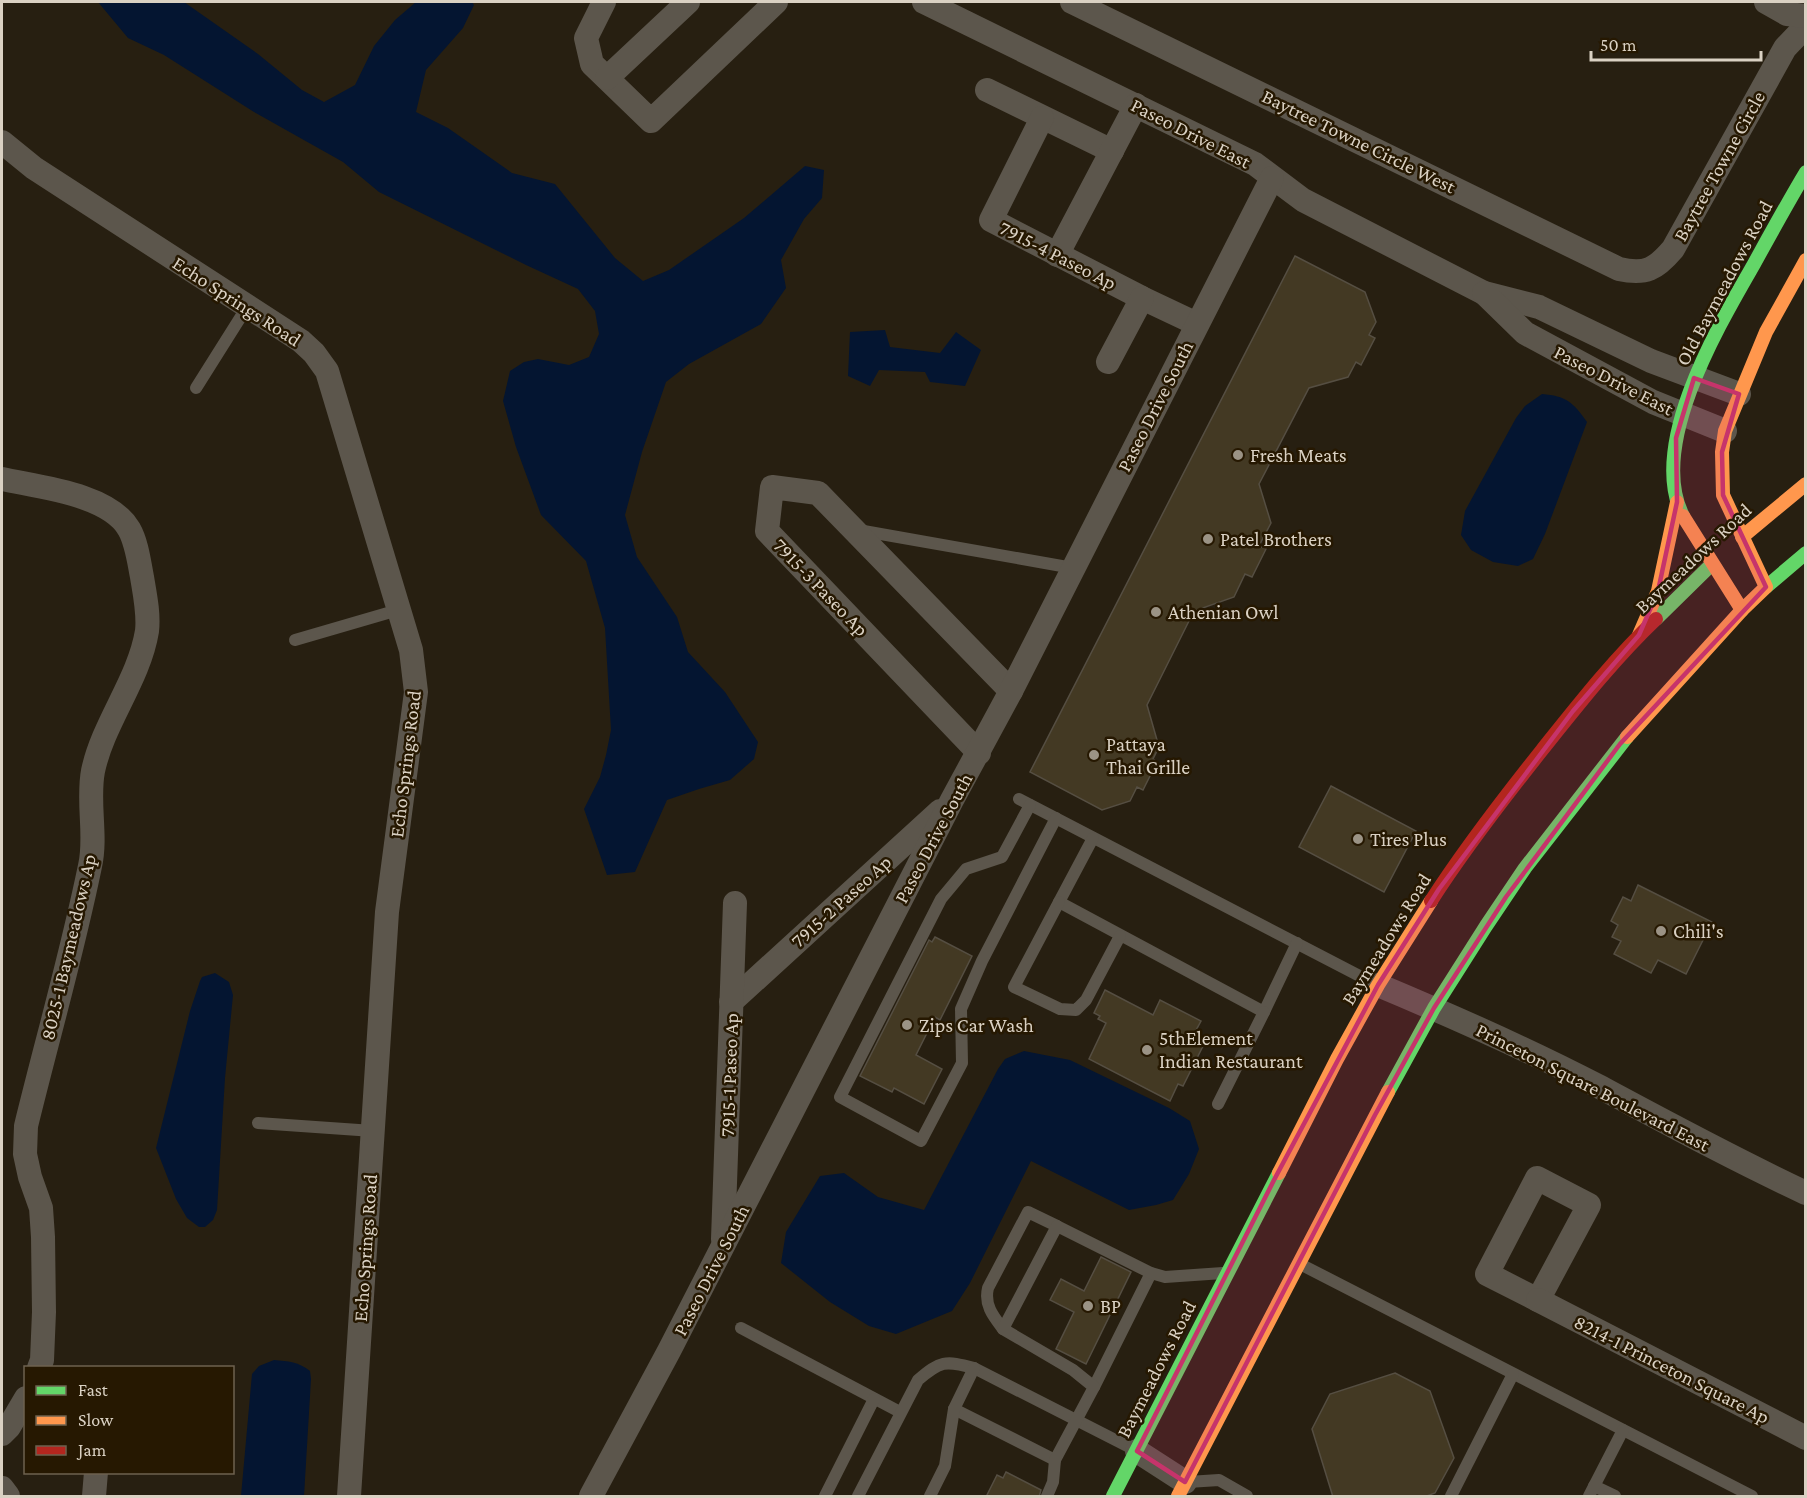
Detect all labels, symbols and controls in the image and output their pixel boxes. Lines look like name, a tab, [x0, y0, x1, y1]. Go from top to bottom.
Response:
scale bar	[1591, 24, 1760, 62]
text: 50 m	[1600, 35, 1637, 55]
street label: Baytree Towne Circle West	[1258, 85, 1460, 199]
street label: Baytree Towne Circle	[1669, 87, 1770, 245]
street label: Paseo Drive East	[1128, 93, 1255, 173]
street label: Old Baymeadows Road	[1671, 196, 1778, 370]
street label: 7915-4 Paseo Ap	[995, 216, 1120, 295]
street label: Echo Springs Road	[168, 251, 306, 352]
street label: Paseo Drive South	[1113, 337, 1198, 475]
street label: Paseo Drive East	[1551, 340, 1678, 420]
place label: Fresh Meats	[1250, 444, 1347, 466]
marker: Fresh Meats	[1231, 448, 1245, 462]
street label: Baymeadows Road	[1630, 498, 1757, 618]
place label: Patel Brothers	[1220, 528, 1332, 550]
marker: Patel Brothers	[1201, 532, 1215, 546]
street label: 7915-3 Paseo Ap	[768, 534, 873, 641]
place label: Athenian Owl	[1168, 601, 1278, 623]
marker: Athenian Owl	[1149, 605, 1163, 619]
street label: Echo Springs Road	[385, 689, 426, 839]
place label: Pattaya Thai Grille	[1106, 733, 1190, 778]
marker: Pattaya Thai Grille	[1087, 748, 1101, 762]
street label: Paseo Drive South	[890, 769, 977, 907]
place label: Tires Plus	[1370, 828, 1447, 850]
marker: Tires Plus	[1351, 832, 1365, 846]
street label: 7915-2 Paseo Ap	[786, 850, 896, 952]
street label: 8025-1 Baymeadows Ap	[36, 852, 101, 1042]
street label: Baymeadows Road	[1337, 869, 1436, 1009]
place label: Chili's	[1673, 920, 1724, 942]
marker: Chili's	[1654, 924, 1668, 938]
street label: 7915-1 Paseo Ap	[716, 1013, 743, 1137]
place label: Zips Car Wash	[919, 1014, 1034, 1037]
marker: Zips Car Wash	[900, 1018, 914, 1032]
street label: Princeton Square Boulevard East	[1472, 1018, 1714, 1157]
place label: 5thElement Indian Restaurant	[1159, 1027, 1303, 1072]
marker: 5thElement Indian Restaurant	[1140, 1043, 1154, 1057]
street label: Echo Springs Road	[349, 1173, 382, 1323]
street label: Paseo Drive South	[669, 1201, 754, 1339]
place label: BP	[1100, 1295, 1121, 1317]
street label: Baymeadows Road	[1112, 1296, 1201, 1442]
marker: BP	[1081, 1299, 1095, 1313]
street label: 8214-1 Princeton Square Ap	[1570, 1310, 1773, 1429]
legend	[24, 1366, 234, 1474]
text: Fast	[78, 1380, 109, 1400]
text: Slow	[78, 1410, 114, 1430]
text: Jam	[76, 1440, 107, 1460]

